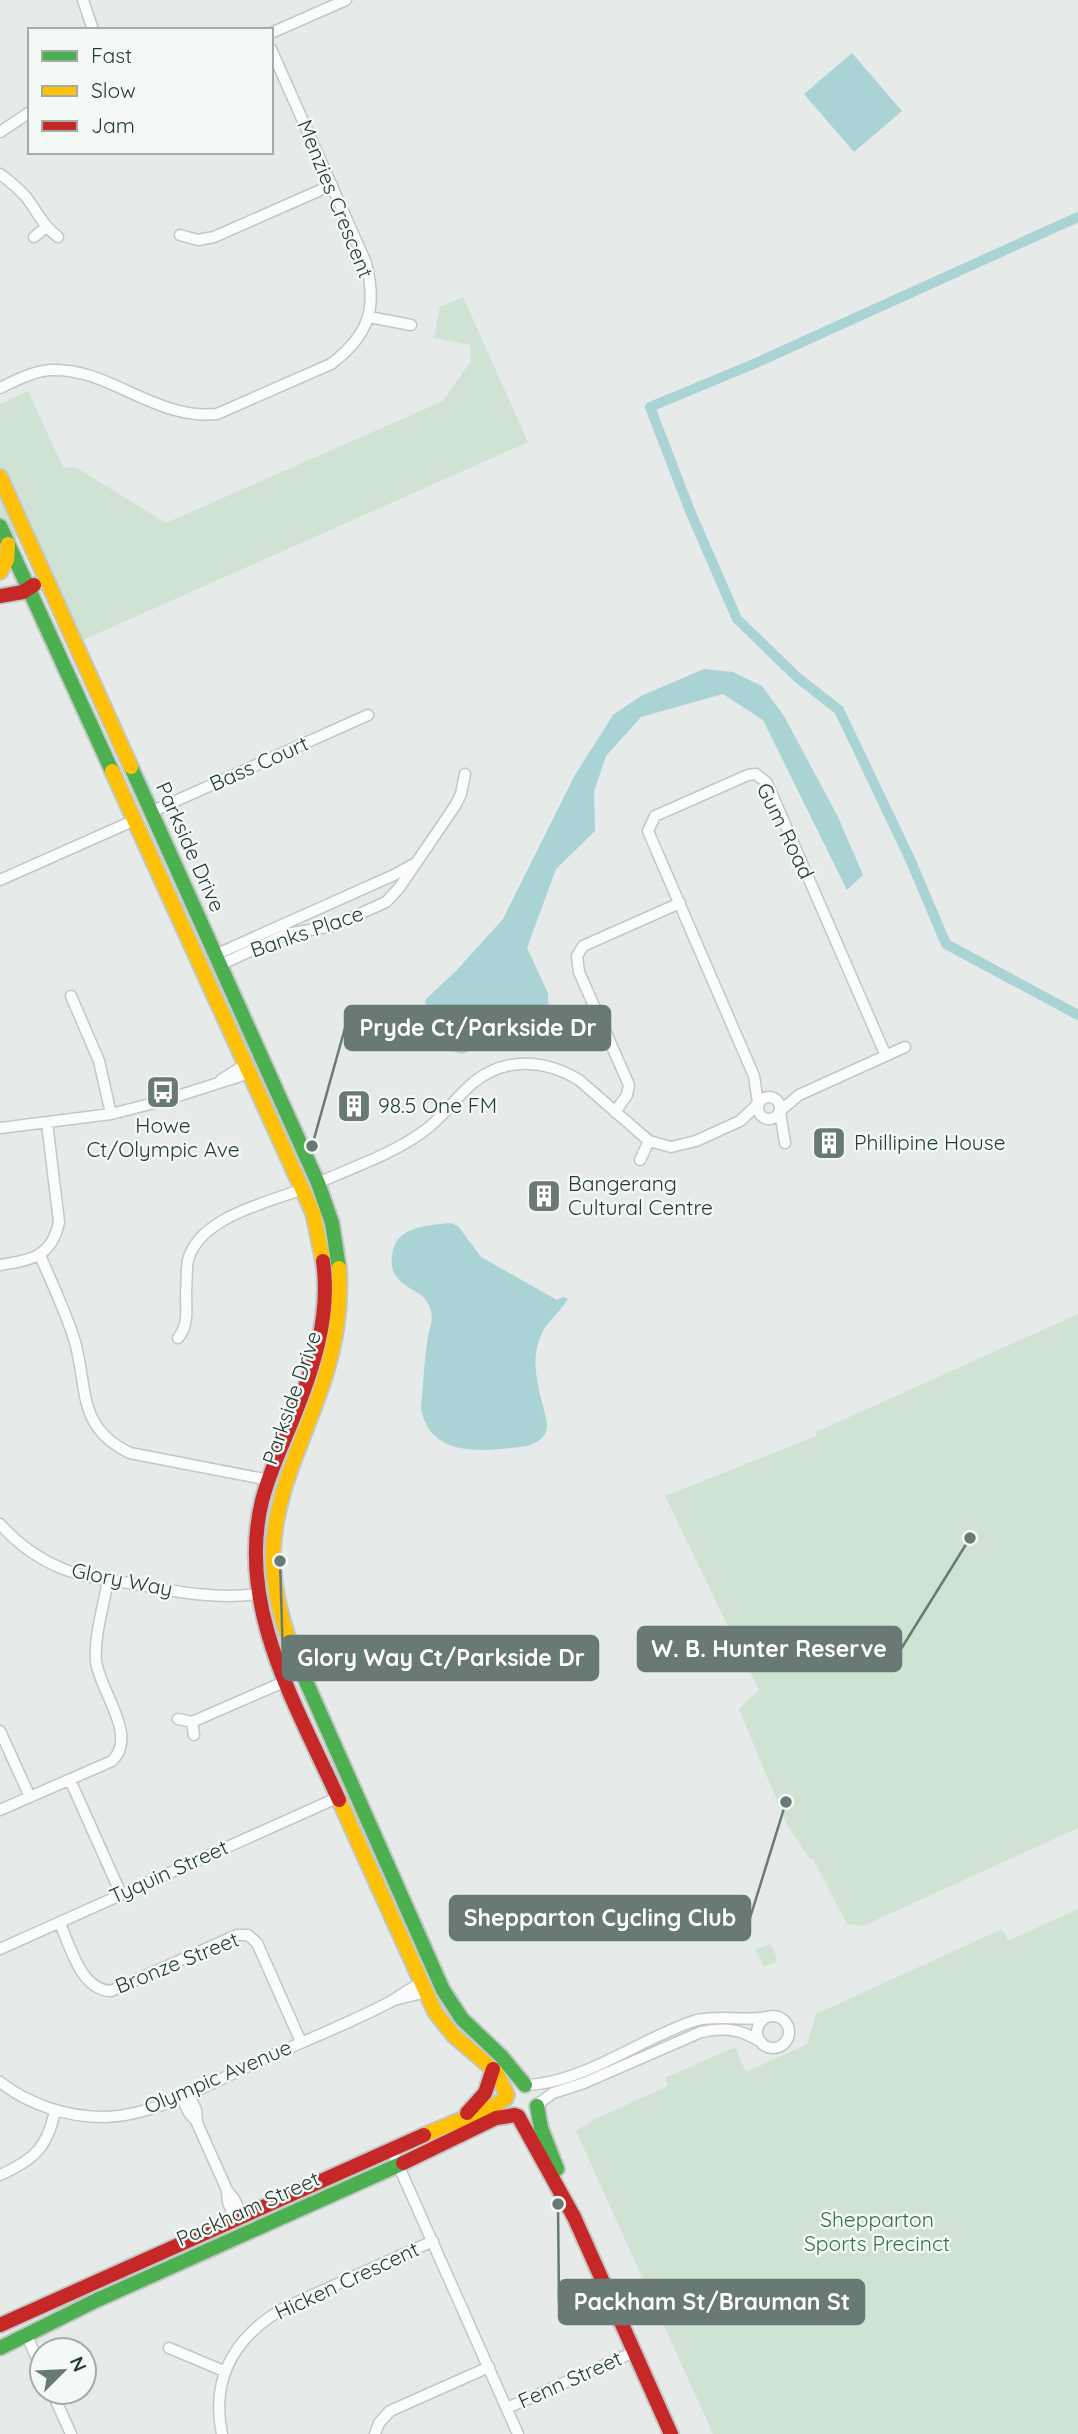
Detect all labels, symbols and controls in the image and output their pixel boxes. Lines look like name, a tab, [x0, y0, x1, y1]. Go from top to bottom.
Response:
legend	[28, 28, 273, 154]
text: Fast	[91, 42, 132, 68]
text: Slow	[91, 77, 136, 103]
text: Jam	[91, 112, 135, 138]
street label: Menzies Crescent	[292, 116, 380, 282]
street label: Bass Court	[205, 730, 312, 796]
street label: Parkside Drive	[151, 778, 231, 916]
street label: Gum Road	[752, 778, 820, 883]
street label: Banks Place	[247, 900, 367, 963]
callout: Pryde Ct/Parkside Dr	[345, 1006, 610, 1050]
text: Pryde Ct/Parkside Dr	[359, 1013, 597, 1042]
bus stop icon: Howe Ct/Olympic Ave	[144, 1073, 182, 1111]
building icon: 98.5 One FM	[335, 1087, 373, 1125]
place label: 98.5 One FM	[378, 1092, 497, 1118]
place label: Howe Ct/Olympic Ave	[86, 1112, 240, 1162]
building icon: Phillipine House	[810, 1124, 848, 1162]
place label: Phillipine House	[854, 1129, 1006, 1155]
place label: Bangerang Cultural Centre	[568, 1170, 713, 1220]
building icon: Bangerang Cultural Centre	[525, 1177, 563, 1215]
street label: Parkside Drive	[256, 1327, 326, 1468]
street label: Glory Way	[69, 1556, 175, 1602]
callout: W. B. Hunter Reserve	[638, 1627, 901, 1671]
text: W. B. Hunter Reserve	[651, 1634, 887, 1663]
callout: Glory Way Ct/Parkside Dr	[283, 1636, 598, 1680]
text: Glory Way Ct/Parkside Dr	[297, 1643, 585, 1672]
street label: Tyquin Street	[105, 1833, 232, 1909]
callout: Shepparton Cycling Club	[450, 1896, 750, 1940]
text: Shepparton Cycling Club	[464, 1903, 736, 1932]
street label: Bronze Street	[111, 1925, 242, 1999]
street label: Olympic Avenue	[140, 2033, 295, 2119]
street label: Packham Street	[172, 2165, 323, 2251]
park label: Shepparton Sports Precinct	[804, 2206, 950, 2256]
street label: Hicken Crescent	[270, 2235, 423, 2325]
callout: Packham St/Brauman St	[559, 2280, 864, 2324]
text: Packham St/Brauman St	[574, 2287, 850, 2316]
north arrow	[28, 2336, 98, 2406]
street label: Fenn Street	[514, 2345, 626, 2414]
text: N	[65, 2353, 92, 2375]

